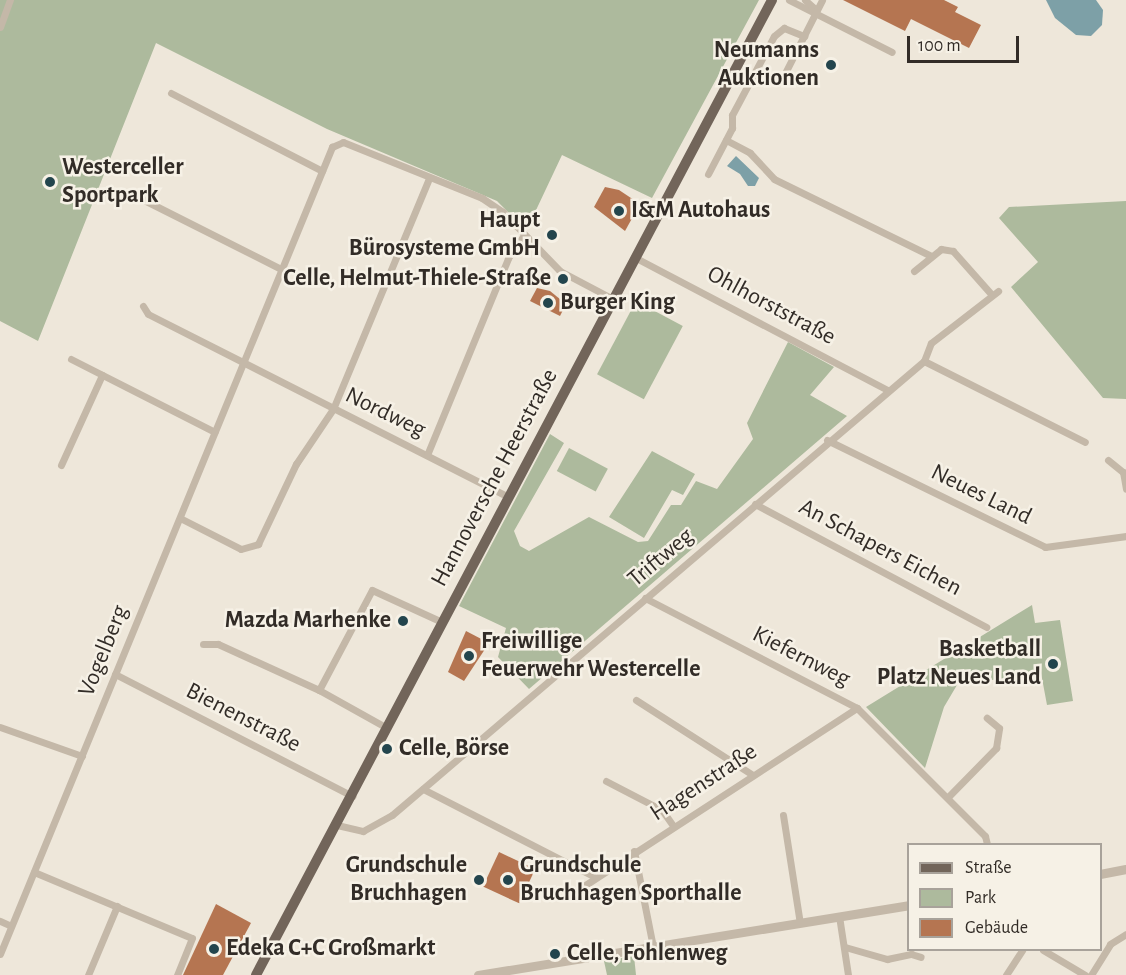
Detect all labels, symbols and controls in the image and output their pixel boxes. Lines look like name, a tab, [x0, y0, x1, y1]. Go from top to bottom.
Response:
scale bar	[910, 24, 1022, 62]
place label: Neumanns Auktionen	[714, 37, 819, 93]
text: 100 m	[918, 37, 961, 55]
marker: Neumanns Auktionen	[824, 58, 838, 72]
place label: Westerceller Sportpark	[62, 154, 183, 210]
marker: Westerceller Sportpark	[43, 175, 57, 189]
place label: I&M Autohaus	[631, 197, 770, 225]
marker: I&M Autohaus	[612, 204, 626, 218]
place label: Haupt Bürosysteme GmbH	[349, 207, 540, 263]
marker: Haupt Bürosysteme GmbH	[545, 228, 559, 242]
street label: Ohlhorststraße	[702, 260, 840, 352]
place label: Celle, Helmut-Thiele-Straße	[283, 265, 551, 293]
marker: Celle, Helmut-Thiele-Straße	[556, 272, 570, 286]
place label: Burger King	[560, 289, 675, 317]
marker: Burger King	[541, 296, 555, 310]
street label: Hannoversche Heerstraße	[425, 364, 565, 592]
street label: Nordweg	[340, 381, 430, 445]
street label: Neues Land	[926, 458, 1036, 532]
street label: An Schapers Eichen	[794, 493, 966, 603]
street label: Triftweg	[622, 522, 700, 594]
street label: Vogelberg	[73, 601, 135, 701]
place label: Mazda Marhenke	[225, 607, 391, 635]
marker: Mazda Marhenke	[396, 614, 410, 628]
street label: Kiefernweg	[747, 620, 855, 694]
place label: Freiwillige Feuerwehr Westercelle	[481, 628, 700, 684]
place label: Basketball Platz Neues Land	[877, 636, 1041, 692]
marker: Freiwillige Feuerwehr Westercelle	[462, 649, 476, 663]
marker: Basketball Platz Neues Land	[1046, 657, 1060, 671]
street label: Bienenstraße	[181, 677, 305, 759]
place label: Celle, Börse	[399, 735, 509, 763]
street label: Hagenstraße	[645, 738, 763, 828]
marker: Celle, Börse	[380, 742, 394, 756]
legend	[907, 843, 1102, 951]
place label: Grundschule Bruchhagen	[346, 852, 467, 908]
place label: Grundschule Bruchhagen Sporthalle	[520, 852, 741, 908]
text: Straße	[965, 859, 1011, 877]
marker: Grundschule Bruchhagen	[472, 873, 486, 887]
marker: Grundschule Bruchhagen Sporthalle	[501, 873, 515, 887]
text: Park	[965, 889, 996, 907]
text: Gebäude	[965, 919, 1028, 937]
place label: Edeka C+C Großmarkt	[226, 935, 435, 963]
place label: Celle, Fohlenweg	[567, 940, 727, 968]
marker: Edeka C+C Großmarkt	[207, 942, 221, 956]
marker: Celle, Fohlenweg	[548, 947, 562, 961]

